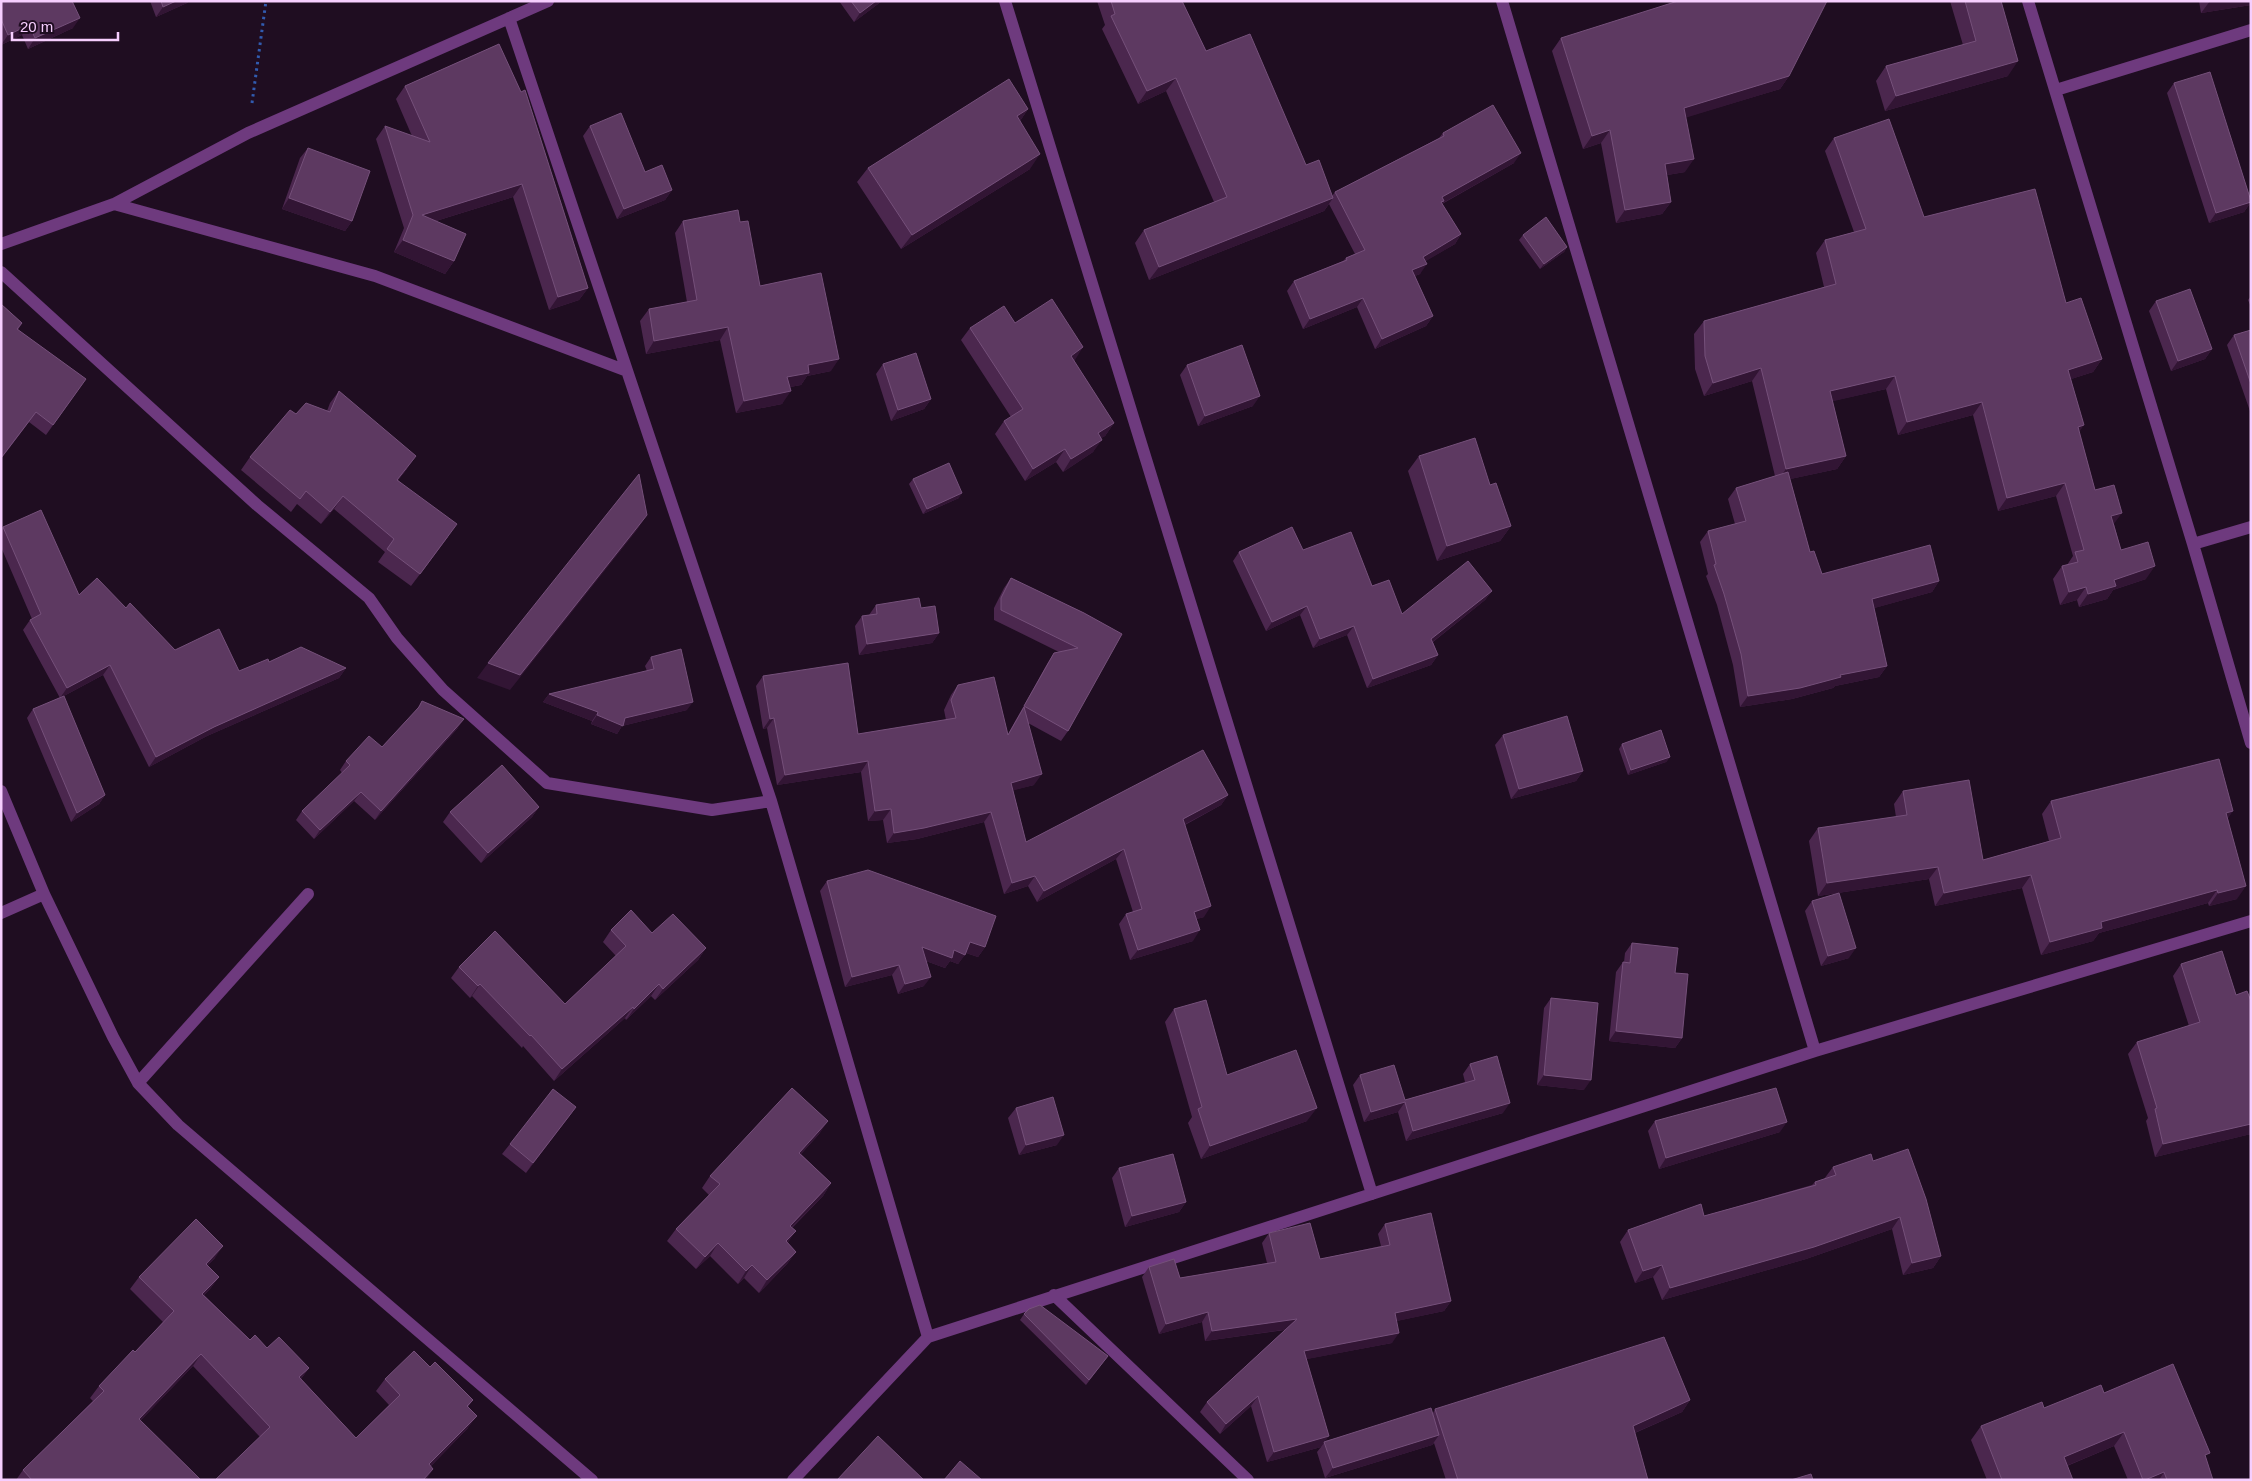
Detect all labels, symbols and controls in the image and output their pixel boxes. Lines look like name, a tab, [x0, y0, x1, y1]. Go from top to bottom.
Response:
scale bar	[12, 10, 119, 42]
text: 20 m	[20, 18, 53, 35]

